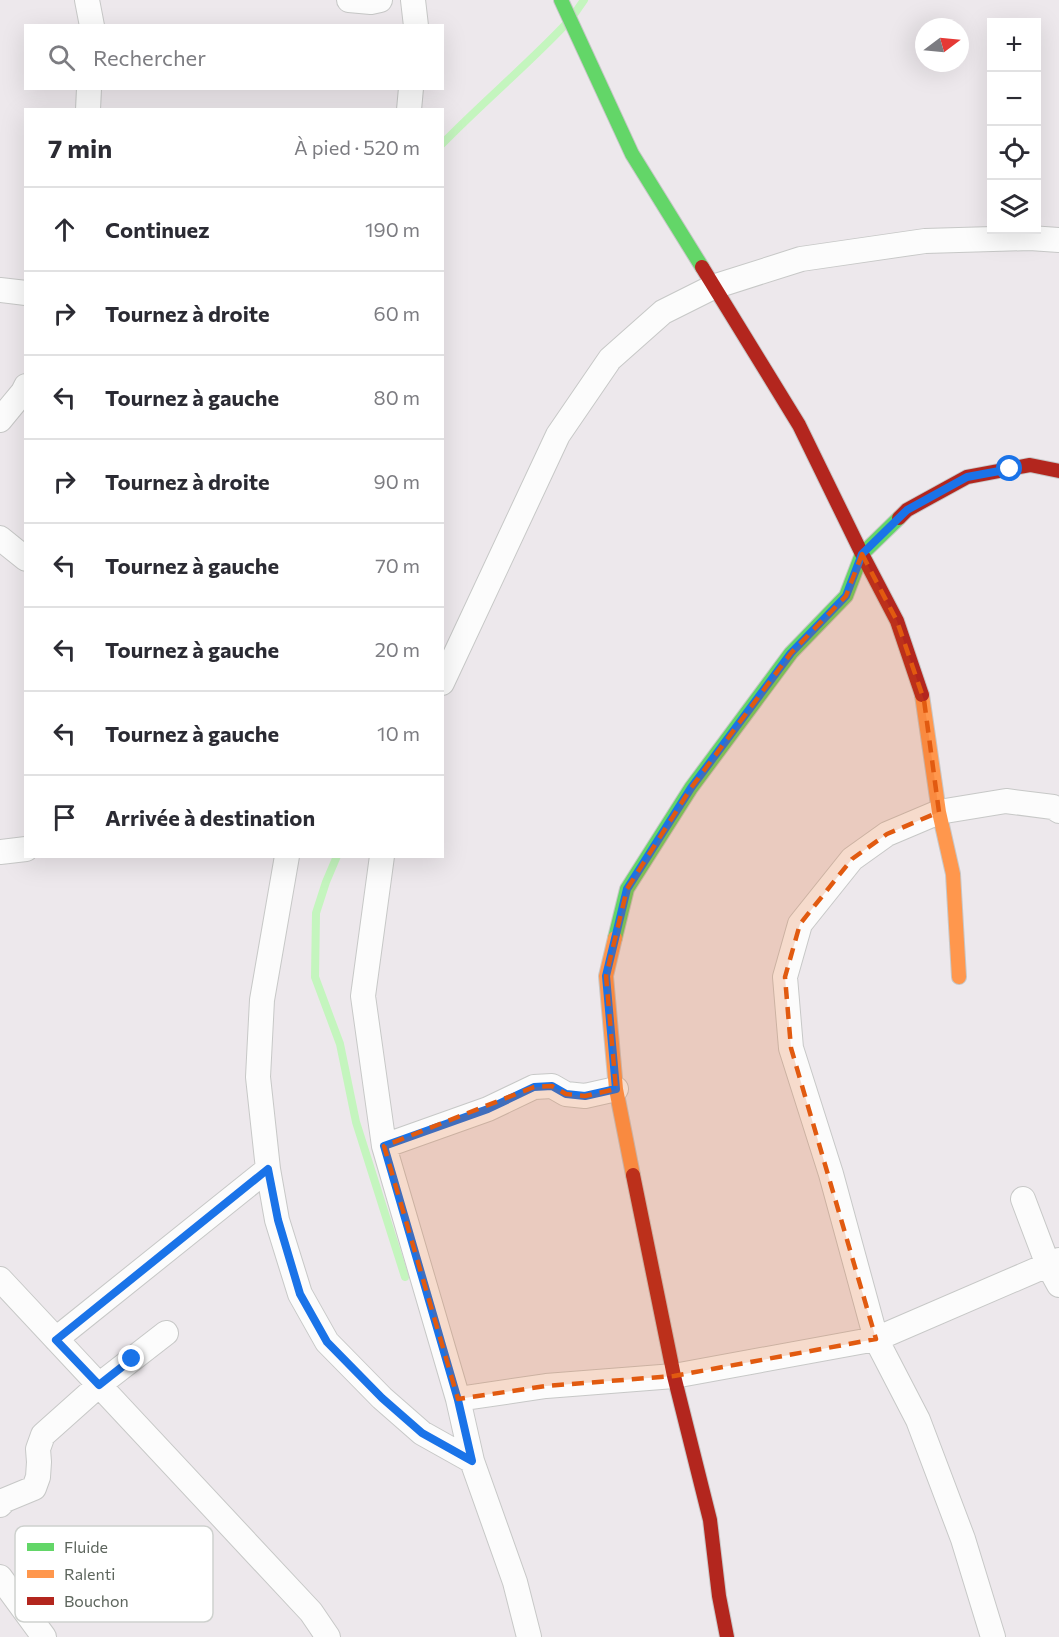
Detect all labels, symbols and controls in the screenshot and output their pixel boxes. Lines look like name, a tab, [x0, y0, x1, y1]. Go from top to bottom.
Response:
north arrow	[915, 18, 969, 72]
map controls	[987, 18, 1041, 234]
button: +	[987, 18, 1041, 72]
search box	[24, 24, 444, 90]
icon: search	[45, 41, 78, 74]
text: Rechercher	[93, 44, 206, 71]
button: −	[987, 72, 1041, 126]
button: locate	[987, 126, 1041, 180]
text: 7 min	[48, 132, 112, 163]
text: À pied · 520 m	[294, 135, 420, 159]
button: layers	[987, 180, 1041, 234]
icon: ahead	[48, 213, 81, 246]
text: Continuez	[105, 216, 210, 243]
text: 190 m	[365, 217, 420, 241]
icon: right	[48, 297, 81, 330]
text: Tournez à droite	[105, 300, 270, 327]
text: 60 m	[374, 301, 420, 325]
icon: left	[48, 381, 81, 414]
text: Tournez à gauche	[105, 384, 279, 411]
text: 80 m	[374, 385, 420, 409]
route start	[996, 455, 1022, 481]
icon: right	[48, 465, 81, 498]
text: Tournez à droite	[105, 468, 270, 495]
text: 90 m	[374, 469, 420, 493]
icon: left	[48, 549, 81, 582]
text: Tournez à gauche	[105, 552, 279, 579]
text: 70 m	[375, 553, 420, 577]
icon: left	[48, 633, 81, 666]
text: Tournez à gauche	[105, 636, 279, 663]
text: 20 m	[375, 637, 420, 661]
icon: left	[48, 717, 81, 750]
text: Tournez à gauche	[105, 720, 279, 747]
text: 10 m	[377, 721, 420, 745]
icon: arrive	[48, 801, 81, 834]
text: Arrivée à destination	[105, 804, 315, 831]
route end	[118, 1345, 144, 1371]
legend	[15, 1526, 213, 1622]
text: Fluide	[64, 1537, 108, 1556]
text: Ralenti	[64, 1564, 115, 1583]
text: Bouchon	[64, 1591, 129, 1610]

